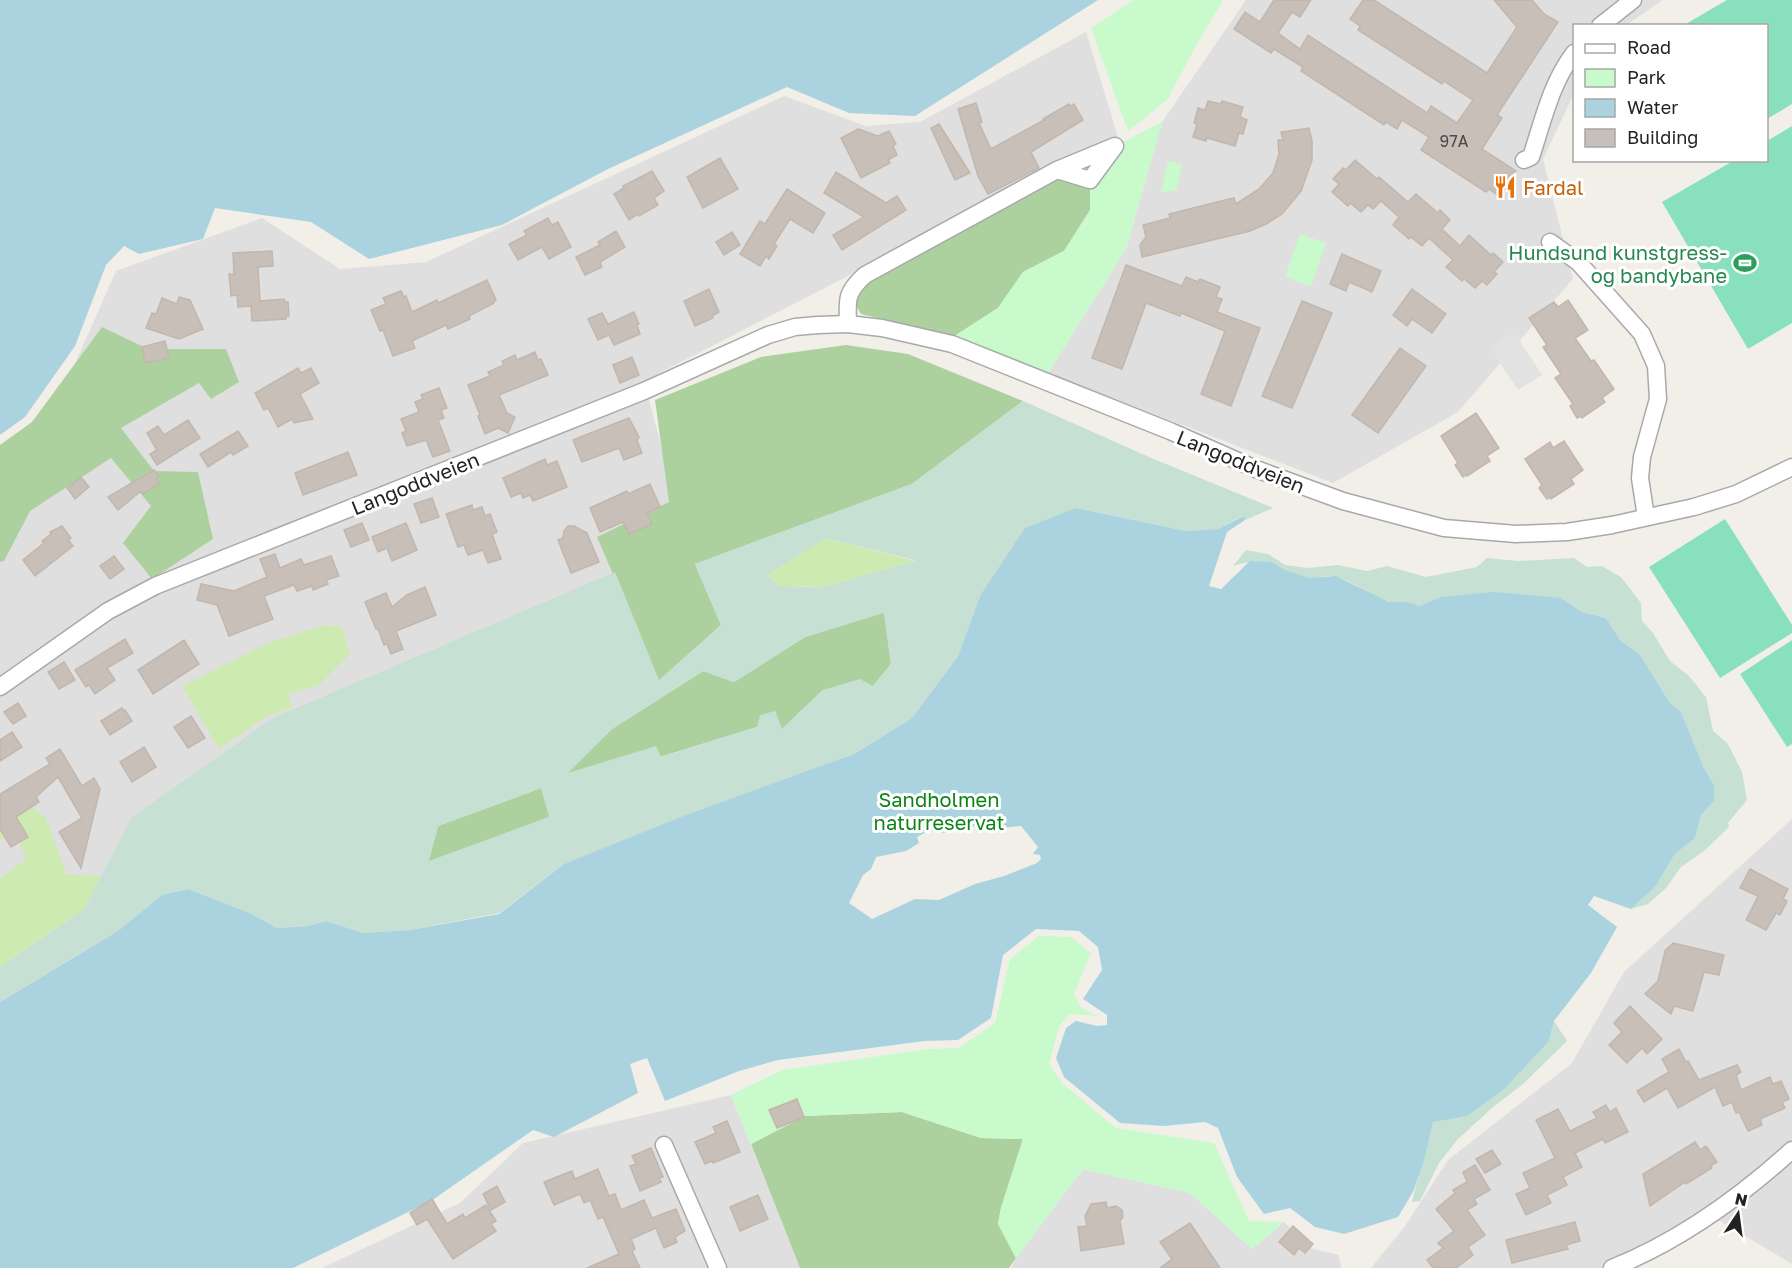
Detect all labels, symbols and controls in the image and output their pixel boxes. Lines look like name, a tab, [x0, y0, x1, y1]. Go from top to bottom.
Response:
legend	[1573, 24, 1768, 162]
text: Road	[1627, 36, 1671, 58]
text: Park	[1627, 66, 1666, 88]
text: Water	[1627, 96, 1678, 118]
text: Building	[1627, 126, 1698, 148]
house number: 97A	[1440, 131, 1469, 151]
restaurant icon: Fardal	[1492, 174, 1518, 200]
place label: Fardal	[1523, 175, 1583, 199]
place label: Hundsund kunstgress- og bandybane	[1508, 240, 1727, 287]
sports icon: Hundsund kunstgress- og bandybane	[1732, 250, 1758, 276]
street label: Langoddveien	[1174, 424, 1308, 498]
street label: Langoddveien	[348, 446, 482, 520]
park label: Sandholmen naturreservat	[874, 787, 1004, 834]
north arrow	[1708, 1184, 1768, 1244]
text: N	[1733, 1188, 1750, 1210]

